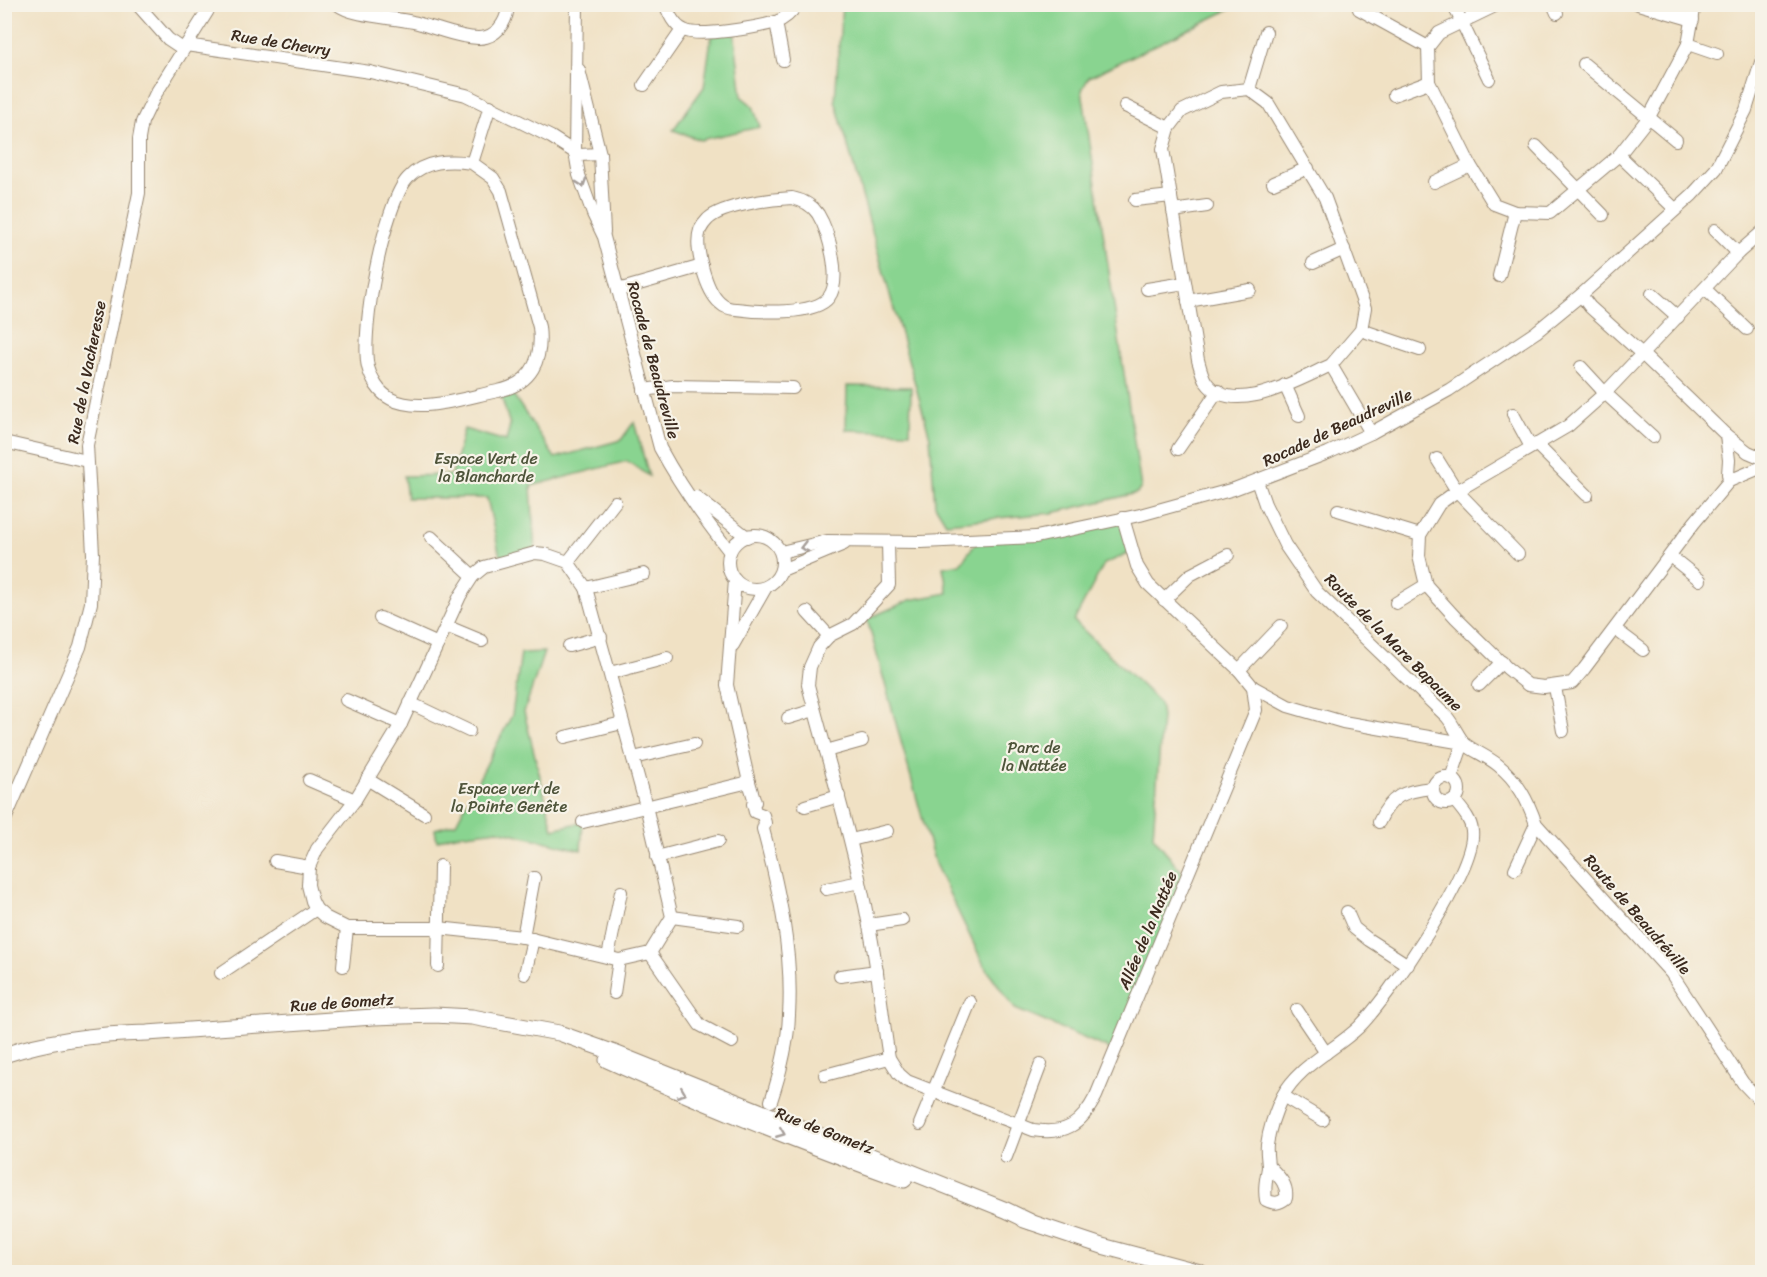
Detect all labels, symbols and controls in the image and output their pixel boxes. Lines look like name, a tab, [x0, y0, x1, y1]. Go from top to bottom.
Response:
street label: Rue de Chevry	[229, 20, 333, 65]
one-way arrow	[575, 177, 588, 188]
street label: Rocade de Beaudreville	[619, 278, 689, 442]
street label: Rue de la Vacheresse	[58, 298, 115, 446]
street label: Rocade de Beaudreville	[1258, 380, 1417, 475]
park label: Espace Vert de la Blancharde	[434, 444, 538, 491]
one-way arrow	[799, 540, 809, 553]
street label: Route de la Mare Bapaume	[1317, 566, 1470, 719]
park label: Parc de la Nattée	[1001, 733, 1067, 780]
park label: Espace vert de la Pointe Genête	[451, 774, 567, 821]
street label: Route de Beaudréville	[1577, 847, 1699, 982]
street label: Allée de la Nattée	[1109, 866, 1186, 995]
street label: Rue de Gometz	[289, 984, 395, 1021]
one-way arrow	[676, 1086, 687, 1098]
street label: Rue de Gometz	[771, 1098, 879, 1163]
one-way arrow	[774, 1126, 785, 1138]

